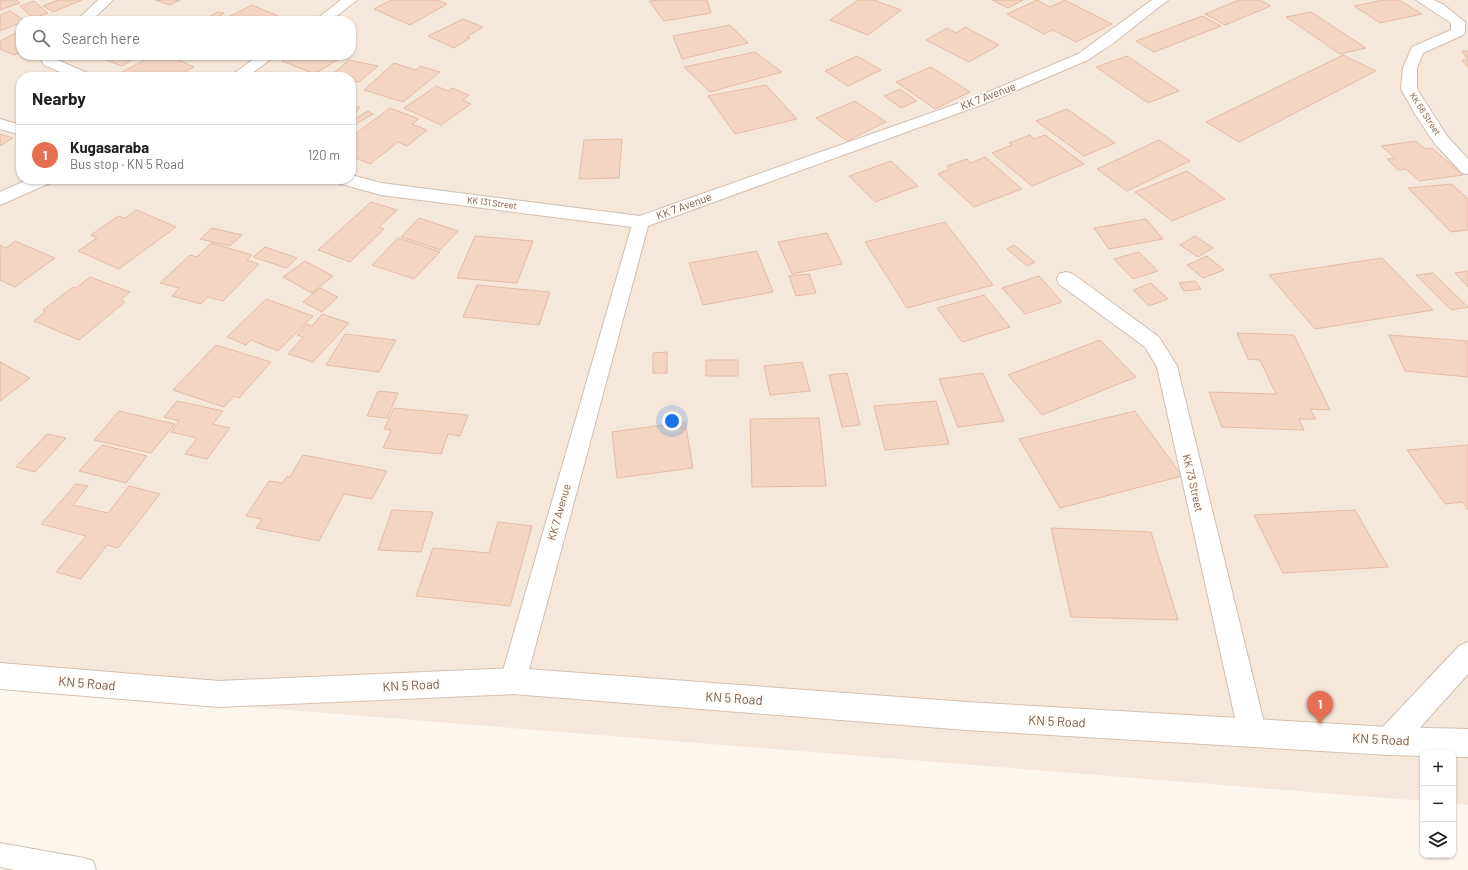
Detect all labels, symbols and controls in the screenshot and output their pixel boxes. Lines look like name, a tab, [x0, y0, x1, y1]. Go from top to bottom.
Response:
search box	[16, 16, 356, 60]
icon: search	[30, 27, 52, 49]
text: Search here	[62, 29, 140, 47]
street label: KK 7 Avenue	[958, 79, 1017, 112]
text: Nearby	[32, 88, 86, 108]
street label: KK 68 Street	[1408, 90, 1443, 137]
text: Kugasaraba	[70, 138, 149, 156]
text: 1	[43, 147, 47, 163]
text: 120 m	[308, 147, 340, 163]
text: Bus stop · KN 5 Road	[70, 156, 184, 172]
street label: KK 7 Avenue	[654, 189, 713, 222]
street label: KK 131 Street	[467, 194, 518, 211]
your location	[662, 411, 682, 431]
street label: KK 73 Street	[1181, 453, 1206, 513]
street label: KK 7 Avenue	[544, 482, 573, 542]
street label: KN 5 Road	[58, 673, 116, 693]
street label: KN 5 Road	[382, 676, 440, 694]
street label: KN 5 Road	[705, 688, 763, 708]
pin: 1	[1307, 691, 1333, 724]
street label: KN 5 Road	[1028, 712, 1086, 730]
street label: KN 5 Road	[1352, 730, 1410, 748]
map controls	[1420, 750, 1456, 858]
button: +	[1420, 750, 1456, 786]
button: −	[1420, 786, 1456, 822]
button: layers	[1420, 822, 1456, 858]

